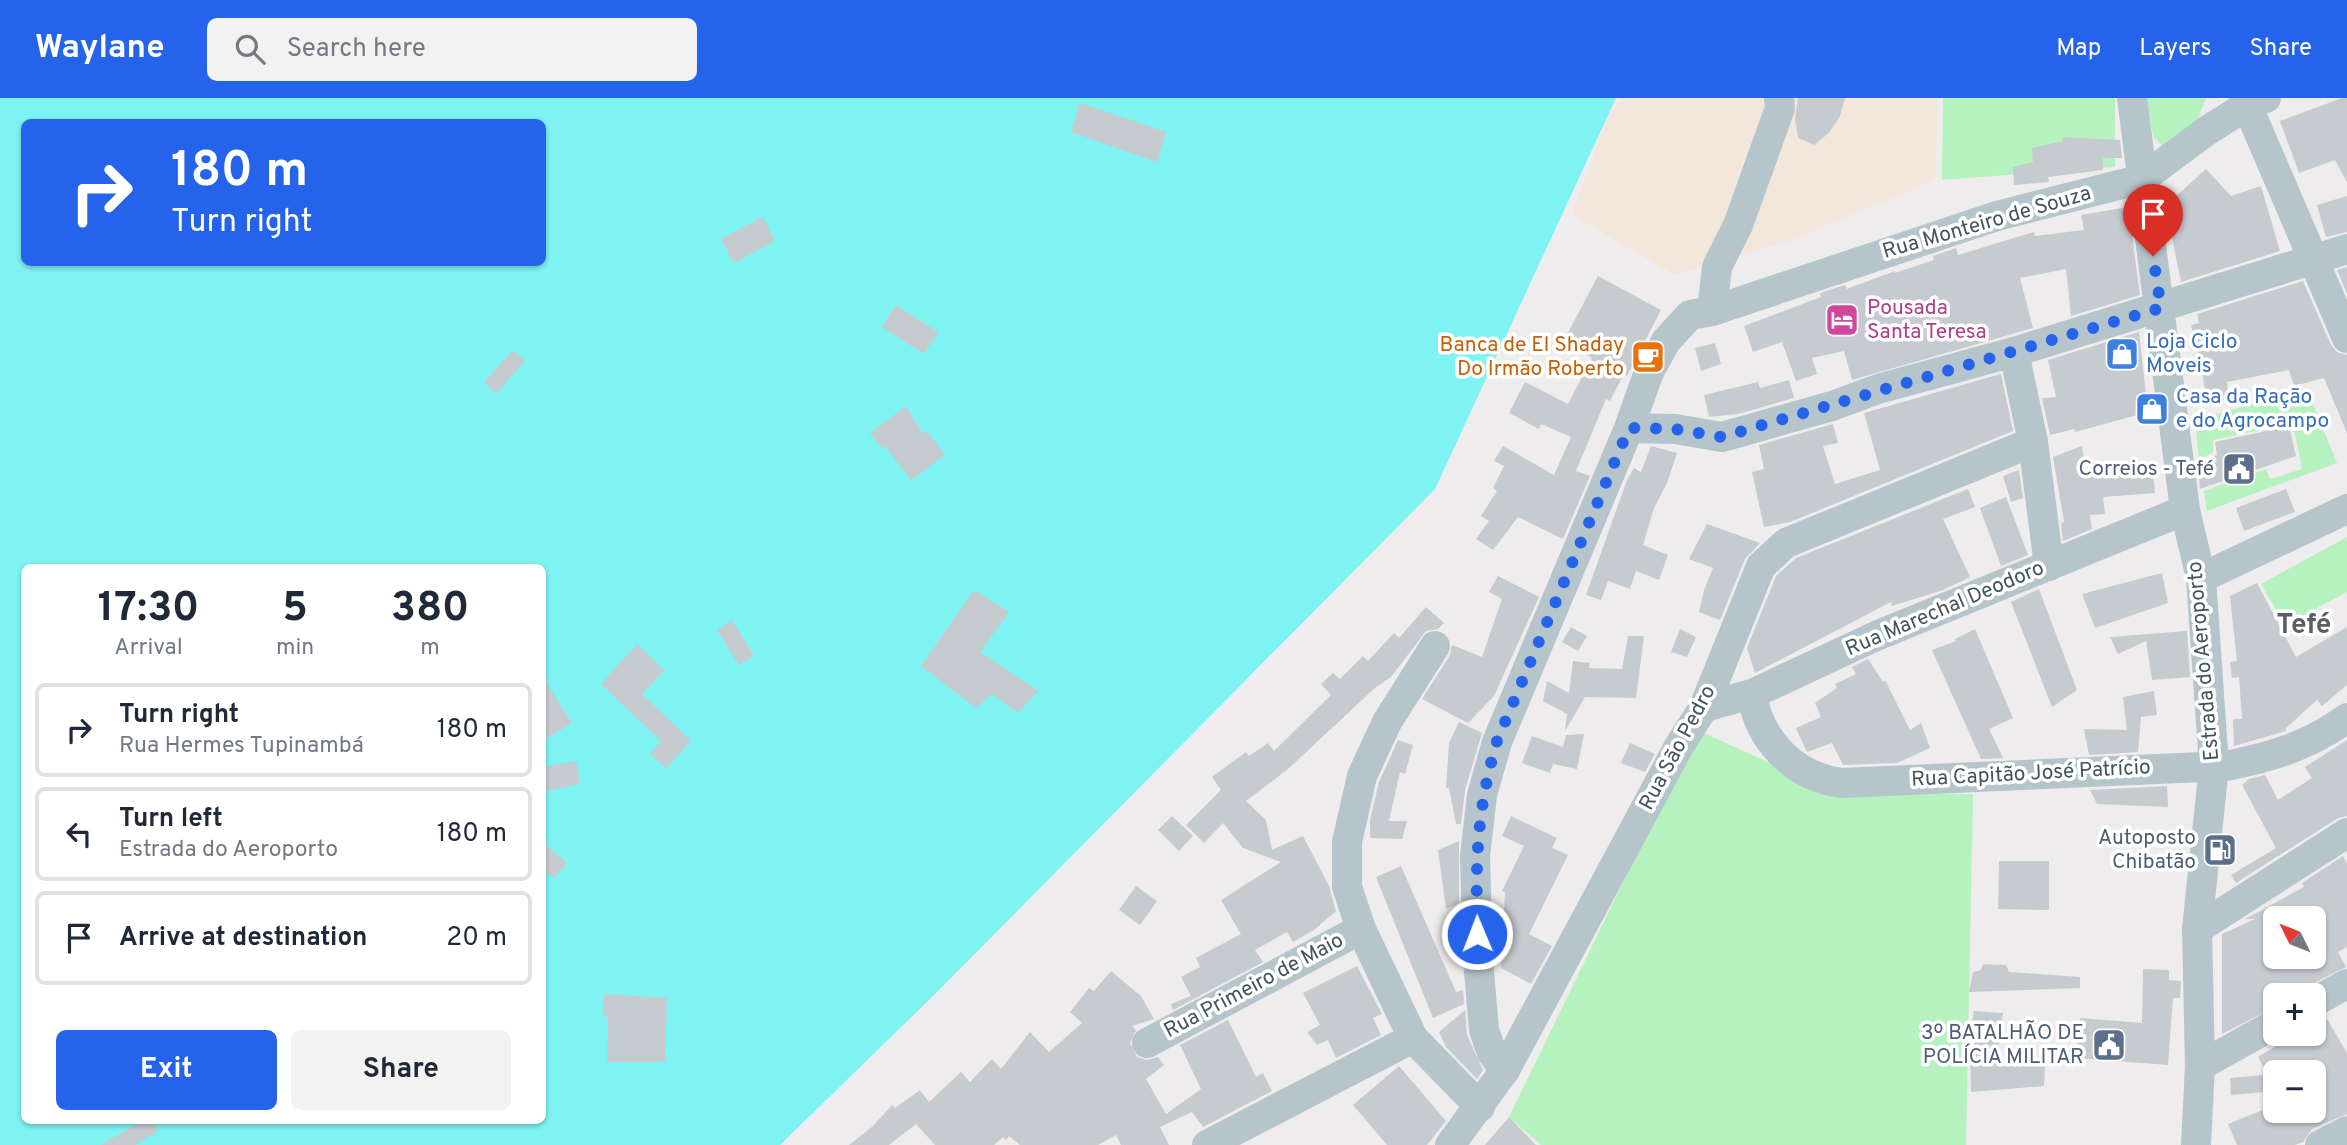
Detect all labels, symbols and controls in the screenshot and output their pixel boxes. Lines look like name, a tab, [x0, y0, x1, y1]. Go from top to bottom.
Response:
search box	[207, 18, 697, 81]
text: Waylane	[35, 28, 165, 70]
icon: search	[231, 30, 269, 68]
text: Search here	[287, 33, 426, 66]
text: Map	[2056, 34, 2101, 64]
text: Layers	[2139, 34, 2211, 64]
text: Share	[2249, 34, 2312, 64]
text: 180 m	[171, 142, 308, 204]
icon: right	[56, 147, 147, 238]
street label: Rua Monteiro de Souza	[1880, 180, 2094, 266]
pin	[2123, 184, 2183, 256]
icon: arrive	[2134, 195, 2172, 233]
text: Turn right	[171, 203, 313, 243]
place label: Pousada Santa Teresa	[1867, 295, 1987, 346]
hotel icon: Pousada Santa Teresa	[1823, 301, 1861, 339]
place label: Loja Ciclo Moveis	[2146, 329, 2237, 380]
place label: Banca de El Shaday Do Irmão Roberto	[1439, 332, 1624, 383]
shop icon: Loja Ciclo Moveis	[2103, 335, 2141, 373]
cafe icon: Banca de El Shaday Do Irmão Roberto	[1629, 338, 1667, 376]
place label: Casa da Ração e do Agrocampo	[2176, 384, 2329, 435]
shop icon: Casa da Ração e do Agrocampo	[2133, 390, 2171, 428]
public building icon: Correios - Tefé	[2220, 450, 2258, 488]
place label: Correios - Tefé	[2079, 456, 2214, 483]
street label: Rua Marechal Deodoro	[1842, 555, 2048, 663]
street label: Estrada do Aeroporto	[2182, 560, 2226, 762]
text: 17:30	[98, 583, 199, 636]
text: 5	[282, 583, 308, 636]
text: 380	[391, 583, 469, 636]
district label: Tefé	[2277, 608, 2331, 644]
text: Arrival	[114, 634, 183, 663]
text: min	[276, 634, 314, 663]
text: m	[420, 634, 440, 663]
street label: Rua São Pedro	[1634, 681, 1722, 815]
text: Turn right	[119, 699, 239, 732]
icon: right	[60, 711, 98, 749]
text: 180 m	[437, 714, 507, 747]
text: Rua Hermes Tupinambá	[119, 732, 364, 761]
street label: Rua Capitão José Patrício	[1911, 754, 2151, 794]
text: Turn left	[119, 803, 223, 836]
icon: left	[60, 815, 98, 853]
text: 180 m	[437, 818, 507, 851]
place label: Autoposto Chibatão	[2098, 825, 2196, 876]
fuel station icon: Autoposto Chibatão	[2201, 831, 2239, 869]
text: Estrada do Aeroporto	[119, 836, 338, 865]
position arrow	[1440, 897, 1514, 971]
north arrow	[2263, 906, 2326, 970]
map controls	[2263, 906, 2326, 1123]
icon: arrive	[60, 919, 98, 957]
text: Arrive at destination	[119, 922, 367, 955]
text: 20 m	[446, 922, 507, 955]
street label: Rua Primeiro de Maio	[1160, 927, 1348, 1045]
button: +	[2263, 983, 2326, 1046]
place label: 3º BATALHÃO DE POLÍCIA MILITAR	[1921, 1020, 2084, 1071]
public building icon: 3º BATALHÃO DE POLÍCIA MILITAR	[2090, 1026, 2128, 1064]
button: Exit	[56, 1030, 277, 1110]
button: Share	[291, 1030, 511, 1110]
button: −	[2263, 1060, 2326, 1123]

